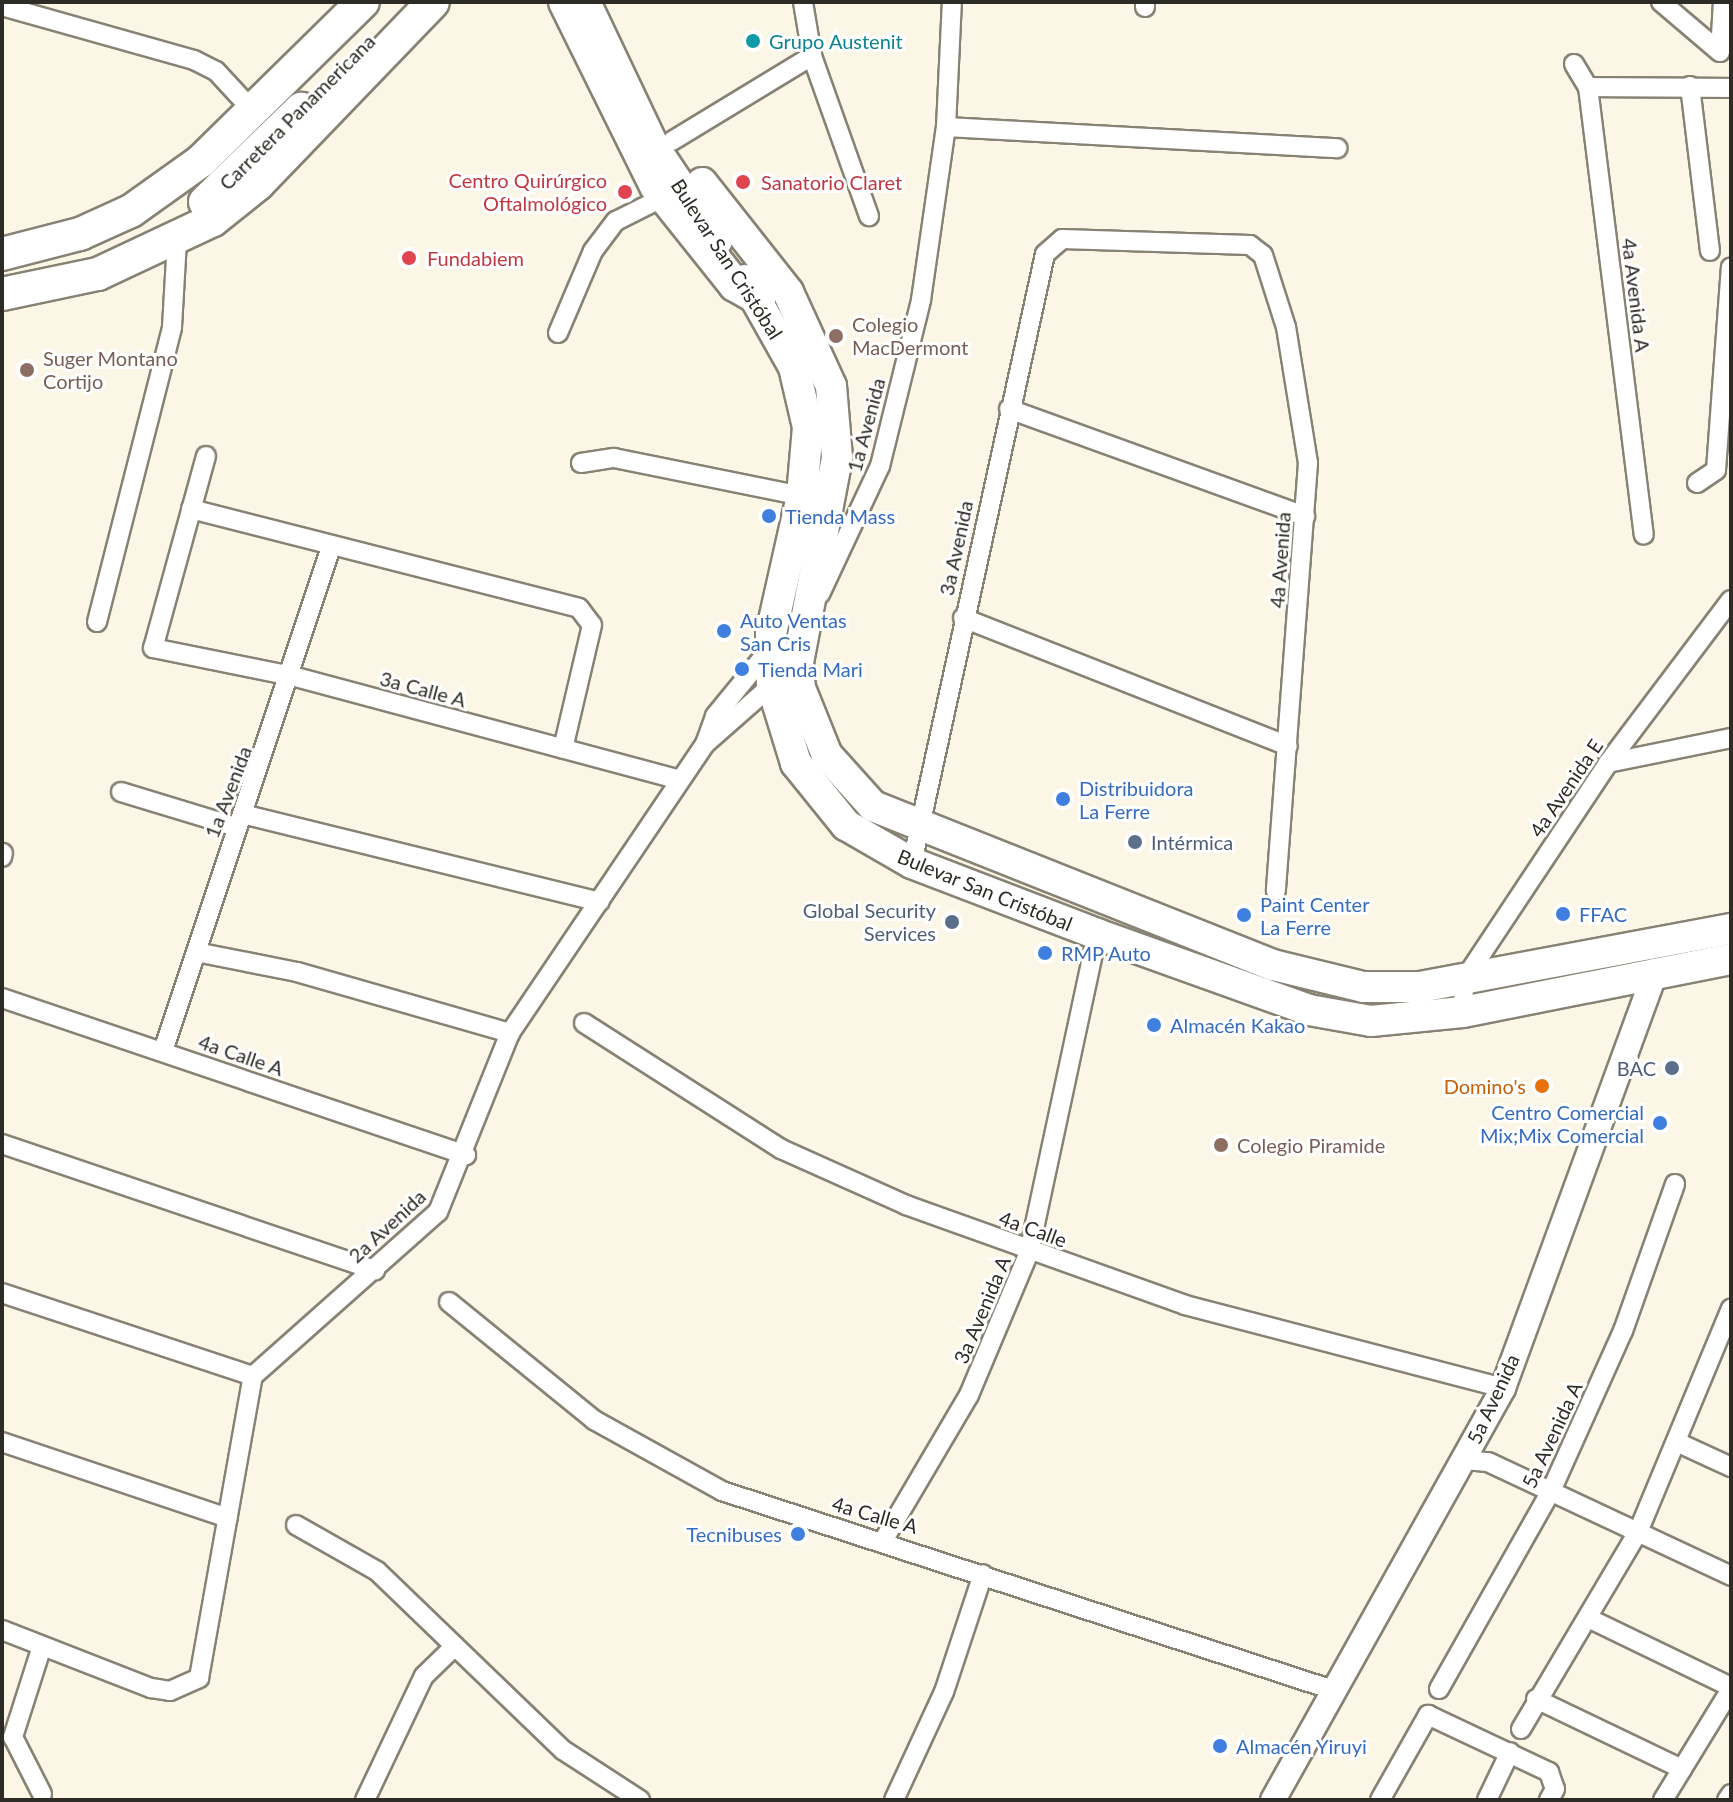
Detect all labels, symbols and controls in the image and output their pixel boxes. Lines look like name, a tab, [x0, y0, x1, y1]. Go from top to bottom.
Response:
street label: Carretera Panamericana	[214, 29, 380, 195]
place label: Grupo Austenit	[769, 29, 903, 53]
marker: Grupo Austenit	[744, 32, 762, 50]
place label: Centro Quirúrgico Oftalmológico	[449, 168, 607, 215]
place label: Sanatorio Claret	[761, 170, 902, 194]
marker: Sanatorio Claret	[732, 171, 754, 193]
street label: Bulevar San Cristóbal	[666, 174, 788, 344]
marker: Centro Quirúrgico Oftalmológico	[614, 181, 636, 203]
street label: 4a Avenida A	[1617, 236, 1655, 354]
place label: Fundabiem	[427, 246, 524, 270]
marker: Fundabiem	[398, 247, 420, 269]
place label: Colegio MacDermont	[852, 312, 969, 359]
marker: Colegio MacDermont	[827, 327, 845, 345]
place label: Suger Montano Cortijo	[43, 346, 178, 393]
marker: Suger Montano Cortijo	[18, 361, 36, 379]
street label: 1a Avenida	[842, 375, 890, 475]
street label: 3a Avenida	[934, 498, 978, 598]
place label: Tienda Mass	[785, 504, 895, 528]
marker: Tienda Mass	[760, 507, 778, 525]
street label: 4a Avenida	[1265, 511, 1295, 609]
place label: Auto Ventas San Cris	[740, 608, 847, 655]
marker: Auto Ventas San Cris	[715, 622, 733, 640]
place label: Tienda Mari	[758, 657, 863, 681]
marker: Tienda Mari	[733, 660, 751, 678]
street label: 3a Calle A	[377, 666, 469, 712]
street label: 4a Avenida E	[1524, 734, 1608, 842]
street label: 1a Avenida	[199, 742, 257, 842]
place label: Distribuidora La Ferre	[1079, 776, 1193, 823]
marker: Distribuidora La Ferre	[1054, 790, 1072, 808]
place label: Intérmica	[1151, 830, 1233, 854]
marker: Intérmica	[1126, 833, 1144, 851]
street label: Bulevar San Cristóbal	[894, 844, 1076, 936]
place label: Paint Center La Ferre	[1260, 892, 1369, 939]
place label: Global Security Services	[803, 898, 936, 945]
place label: FFAC	[1579, 902, 1627, 926]
marker: FFAC	[1554, 905, 1572, 923]
marker: Paint Center La Ferre	[1235, 906, 1253, 924]
marker: Global Security Services	[943, 913, 961, 931]
place label: RMP Auto	[1061, 941, 1152, 965]
marker: RMP Auto	[1036, 944, 1054, 962]
place label: Almacén Kakao	[1170, 1013, 1305, 1037]
marker: Almacén Kakao	[1145, 1016, 1163, 1034]
street label: 4a Calle A	[195, 1029, 287, 1081]
place label: BAC	[1617, 1056, 1656, 1080]
marker: BAC	[1663, 1059, 1681, 1077]
place label: Domino's	[1444, 1074, 1526, 1098]
marker: Domino's	[1533, 1077, 1551, 1095]
place label: Centro Comercial Mix;Mix Comercial	[1480, 1100, 1644, 1147]
marker: Centro Comercial Mix;Mix Comercial	[1651, 1114, 1669, 1132]
place label: Colegio Piramide	[1237, 1133, 1385, 1157]
marker: Colegio Piramide	[1212, 1136, 1230, 1154]
street label: 2a Avenida	[343, 1184, 431, 1268]
street label: 4a Calle	[996, 1206, 1070, 1252]
street label: 3a Avenida A	[948, 1252, 1016, 1368]
street label: 5a Avenida	[1462, 1350, 1524, 1448]
street label: 5a Avenida A	[1517, 1377, 1587, 1493]
street label: 4a Calle A	[829, 1491, 921, 1539]
place label: Tecnibuses	[686, 1522, 782, 1546]
marker: Tecnibuses	[789, 1525, 807, 1543]
place label: Almacén Yiruyi	[1236, 1734, 1368, 1758]
marker: Almacén Yiruyi	[1211, 1737, 1229, 1755]

